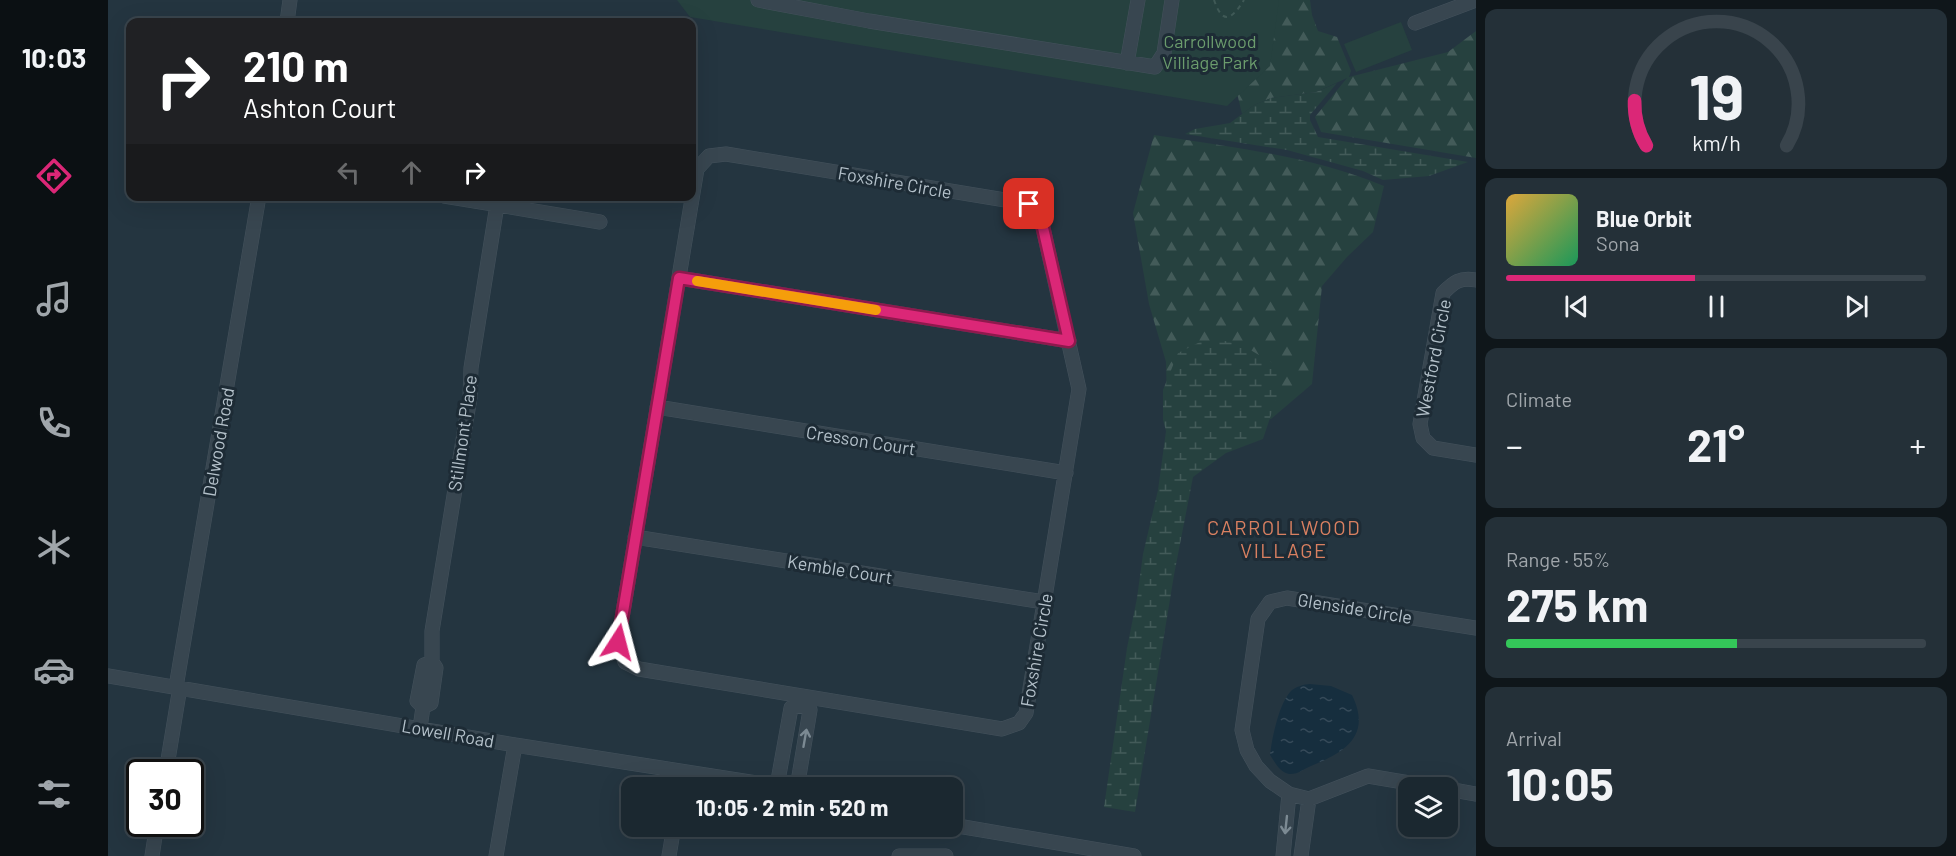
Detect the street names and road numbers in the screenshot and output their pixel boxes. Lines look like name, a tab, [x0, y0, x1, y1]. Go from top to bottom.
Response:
street label: Foxshire Circle	[836, 161, 954, 203]
street label: Westford Circle	[1411, 297, 1455, 419]
street label: Stillmont Place	[443, 373, 481, 493]
street label: Delwood Road	[198, 386, 238, 498]
street label: Cresson Court	[805, 420, 917, 460]
street label: Kemble Court	[786, 550, 894, 588]
street label: Glenside Circle	[1296, 588, 1414, 628]
street label: Foxshire Circle	[1015, 591, 1057, 709]
street label: Lowell Road	[400, 714, 496, 752]

